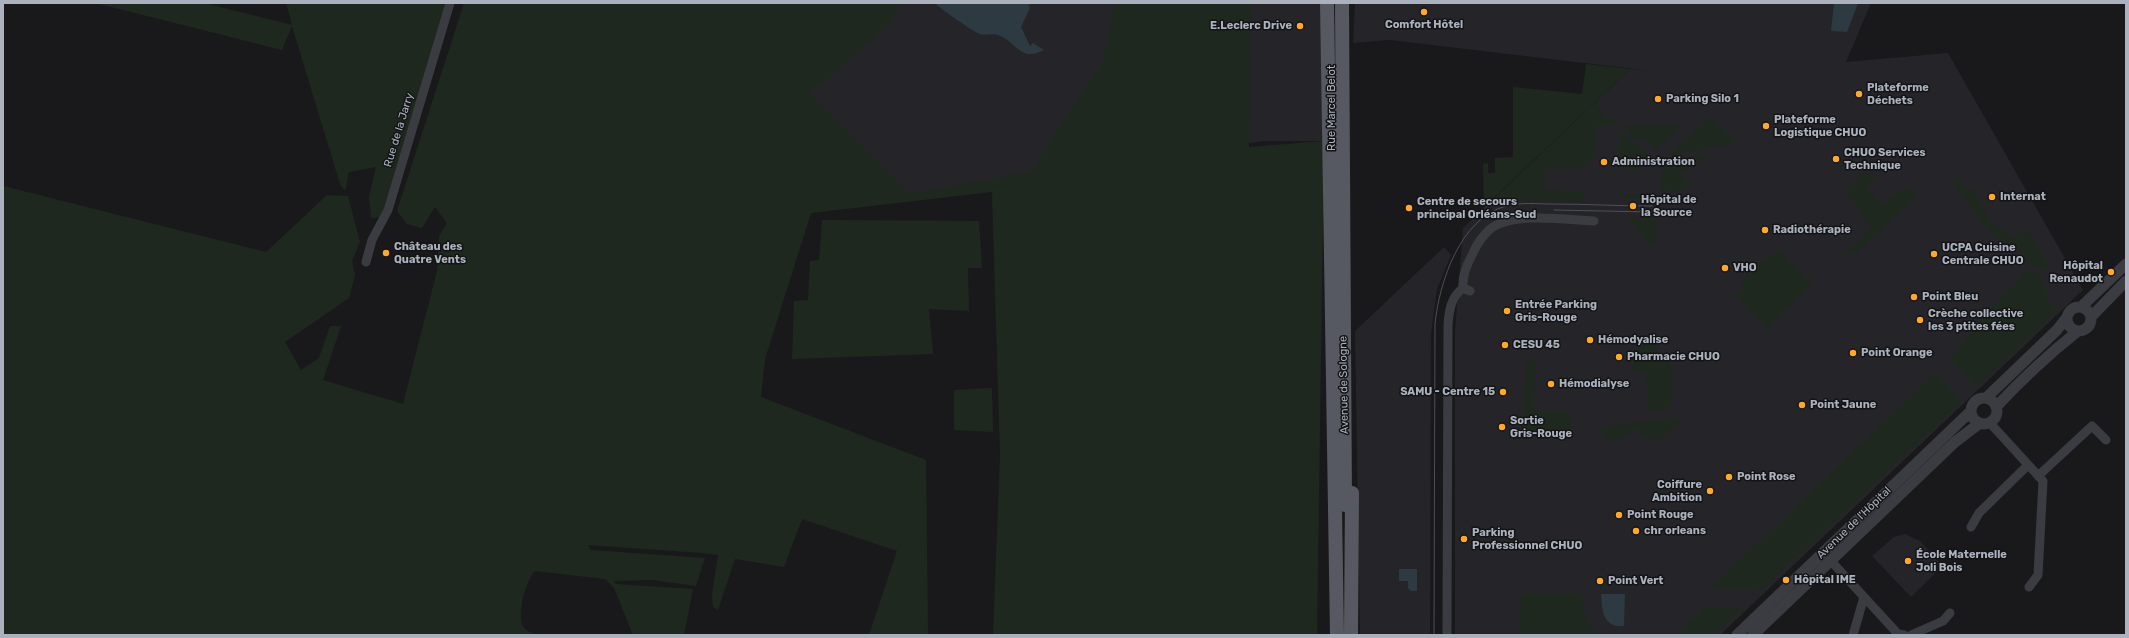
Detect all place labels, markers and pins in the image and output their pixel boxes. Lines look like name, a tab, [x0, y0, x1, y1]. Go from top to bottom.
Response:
marker: Comfort Hôtel	[1419, 7, 1429, 17]
place label: Comfort Hôtel	[1385, 18, 1463, 32]
place label: E.Leclerc Drive	[1210, 19, 1292, 33]
marker: E.Leclerc Drive	[1295, 21, 1305, 31]
place label: Plateforme Déchets	[1867, 81, 1929, 107]
marker: Plateforme Déchets	[1854, 89, 1864, 99]
place label: Parking Silo 1	[1666, 92, 1739, 106]
marker: Parking Silo 1	[1653, 94, 1663, 104]
place label: Plateforme Logistique CHUO	[1774, 113, 1866, 139]
marker: Plateforme Logistique CHUO	[1761, 121, 1771, 131]
place label: CHUO Services Technique	[1844, 146, 1926, 172]
marker: CHUO Services Technique	[1831, 154, 1841, 164]
place label: Administration	[1612, 155, 1695, 169]
marker: Administration	[1599, 157, 1609, 167]
place label: Internat	[2000, 190, 2046, 204]
marker: Internat	[1987, 192, 1997, 202]
place label: Hôpital de la Source	[1641, 193, 1697, 219]
place label: Centre de secours principal Orléans-Sud	[1417, 195, 1536, 221]
marker: Hôpital de la Source	[1628, 201, 1638, 211]
marker: Centre de secours principal Orléans-Sud	[1404, 203, 1414, 213]
place label: Radiothérapie	[1773, 223, 1851, 237]
marker: Radiothérapie	[1760, 225, 1770, 235]
place label: Château des Quatre Vents	[394, 240, 466, 266]
place label: UCPA Cuisine Centrale CHUO	[1942, 241, 2024, 267]
marker: Château des Quatre Vents	[381, 248, 391, 258]
marker: UCPA Cuisine Centrale CHUO	[1929, 249, 1939, 259]
place label: Hôpital Renaudot	[2050, 259, 2103, 285]
place label: VHO	[1733, 261, 1757, 275]
marker: VHO	[1720, 263, 1730, 273]
marker: Hôpital Renaudot	[2106, 267, 2116, 277]
place label: Point Bleu	[1922, 290, 1978, 304]
marker: Point Bleu	[1909, 292, 1919, 302]
place label: Entrée Parking Gris-Rouge	[1515, 298, 1597, 324]
marker: Entrée Parking Gris-Rouge	[1502, 306, 1512, 316]
place label: Crèche collective les 3 ptites fées	[1928, 307, 2023, 333]
marker: Crèche collective les 3 ptites fées	[1915, 315, 1925, 325]
place label: Hémodyalise	[1598, 333, 1668, 347]
marker: Hémodyalise	[1585, 335, 1595, 345]
place label: CESU 45	[1513, 338, 1560, 352]
marker: CESU 45	[1500, 340, 1510, 350]
place label: Point Orange	[1861, 346, 1933, 360]
marker: Point Orange	[1848, 348, 1858, 358]
place label: Pharmacie CHUO	[1627, 350, 1720, 364]
marker: Pharmacie CHUO	[1614, 352, 1624, 362]
place label: Hémodialyse	[1559, 377, 1629, 391]
marker: Hémodialyse	[1546, 379, 1556, 389]
place label: SAMU - Centre 15	[1400, 385, 1495, 399]
marker: SAMU - Centre 15	[1498, 387, 1508, 397]
place label: Point Jaune	[1810, 398, 1876, 412]
marker: Point Jaune	[1797, 400, 1807, 410]
place label: Sortie Gris-Rouge	[1510, 414, 1572, 440]
marker: Sortie Gris-Rouge	[1497, 422, 1507, 432]
place label: Point Rose	[1737, 470, 1796, 484]
marker: Point Rose	[1724, 472, 1734, 482]
place label: Coiffure Ambition	[1652, 478, 1702, 504]
marker: Coiffure Ambition	[1705, 486, 1715, 496]
place label: Point Rouge	[1627, 508, 1694, 522]
marker: Point Rouge	[1614, 510, 1624, 520]
place label: chr orleans	[1644, 524, 1706, 538]
place label: Parking Professionnel CHUO	[1472, 526, 1582, 552]
marker: chr orleans	[1631, 526, 1641, 536]
marker: Parking Professionnel CHUO	[1459, 534, 1469, 544]
place label: École Maternelle Joli Bois	[1916, 548, 2007, 574]
marker: École Maternelle Joli Bois	[1903, 556, 1913, 566]
place label: Hôpital IME	[1794, 573, 1856, 587]
place label: Point Vert	[1608, 574, 1663, 588]
marker: Hôpital IME	[1781, 575, 1791, 585]
marker: Point Vert	[1595, 576, 1605, 586]

